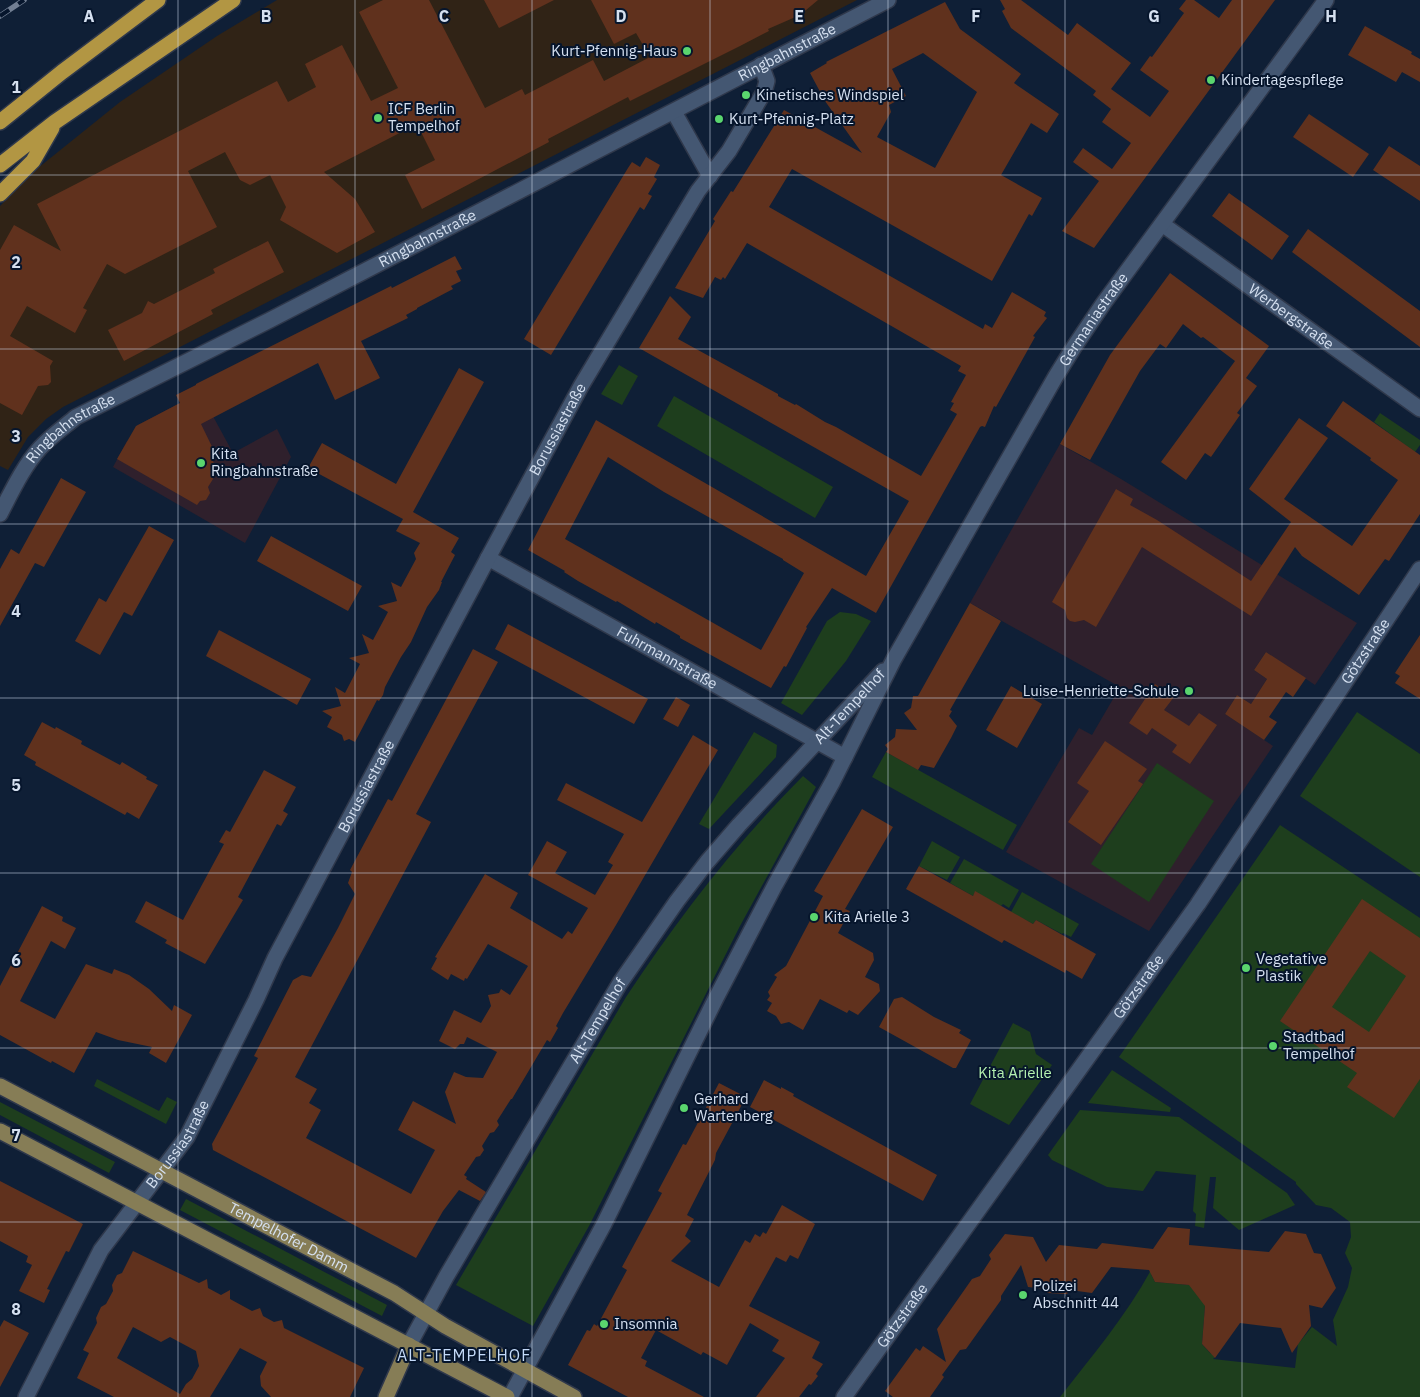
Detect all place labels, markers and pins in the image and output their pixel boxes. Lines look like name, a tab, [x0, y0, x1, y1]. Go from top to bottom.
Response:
place label: Kurt-Pfennig-Haus	[551, 41, 677, 60]
marker: Kurt-Pfennig-Haus	[681, 45, 693, 57]
place label: Kindertagespflege	[1221, 70, 1344, 89]
marker: Kindertagespflege	[1205, 74, 1217, 86]
place label: Kinetisches Windspiel	[756, 85, 904, 104]
marker: Kinetisches Windspiel	[740, 89, 752, 101]
place label: ICF Berlin Tempelhof	[388, 99, 460, 135]
place label: Kurt-Pfennig-Platz	[729, 109, 854, 128]
marker: ICF Berlin Tempelhof	[372, 112, 384, 124]
marker: Kurt-Pfennig-Platz	[713, 113, 725, 125]
place label: Kita Ringbahnstraße	[211, 444, 318, 480]
marker: Kita Ringbahnstraße	[195, 457, 207, 469]
place label: Luise-Henriette-Schule	[1023, 681, 1179, 700]
marker: Luise-Henriette-Schule	[1183, 685, 1195, 697]
place label: Kita Arielle 3	[824, 907, 910, 926]
marker: Kita Arielle 3	[808, 911, 820, 923]
place label: Vegetative Plastik	[1256, 949, 1327, 985]
marker: Vegetative Plastik	[1240, 962, 1252, 974]
place label: Stadtbad Tempelhof	[1283, 1027, 1355, 1063]
marker: Stadtbad Tempelhof	[1267, 1040, 1279, 1052]
place label: Gerhard Wartenberg	[694, 1089, 773, 1125]
marker: Gerhard Wartenberg	[678, 1102, 690, 1114]
place label: Polizei Abschnitt 44	[1033, 1276, 1119, 1312]
marker: Polizei Abschnitt 44	[1017, 1289, 1029, 1301]
place label: Insomnia	[614, 1314, 678, 1333]
marker: Insomnia	[598, 1318, 610, 1330]

